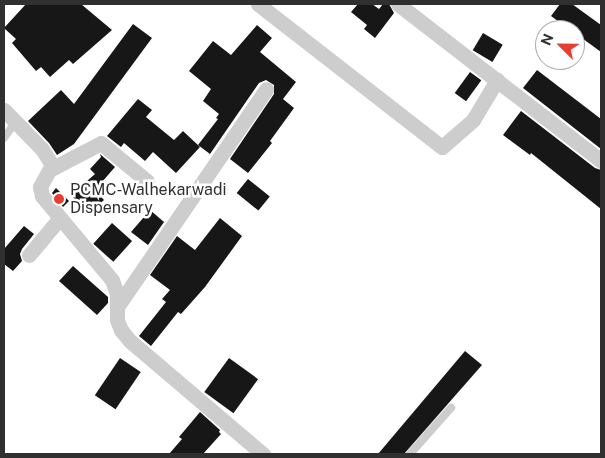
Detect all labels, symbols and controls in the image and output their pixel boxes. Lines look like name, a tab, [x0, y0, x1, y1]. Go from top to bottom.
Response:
north arrow	[535, 20, 585, 70]
text: N	[538, 31, 557, 48]
place label: PCMC-Walhekarwadi Dispensary	[70, 180, 227, 218]
marker: PCMC-Walhekarwadi Dispensary	[52, 192, 66, 206]

